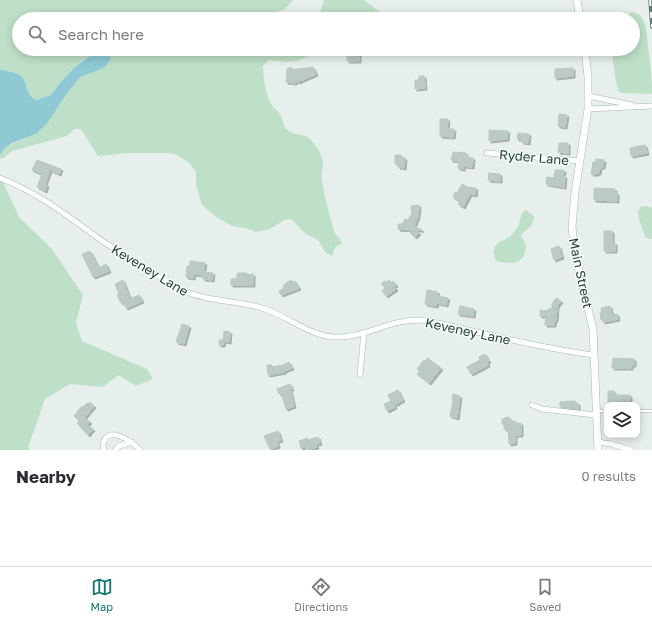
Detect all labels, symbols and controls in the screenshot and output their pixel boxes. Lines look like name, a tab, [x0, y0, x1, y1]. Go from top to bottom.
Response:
search box	[12, 12, 640, 56]
icon: search	[26, 23, 48, 45]
text: Search here	[58, 25, 144, 43]
street label: Ryder Lane	[498, 146, 570, 168]
street label: Main Street	[566, 236, 596, 310]
street label: Keveney Lane	[109, 241, 191, 299]
street label: Keveney Lane	[424, 314, 512, 348]
map controls	[604, 402, 640, 438]
button: layers	[604, 402, 640, 438]
text: Nearby	[16, 466, 76, 487]
text: 0 results	[581, 468, 636, 484]
tab: Map	[91, 576, 113, 613]
tab: Directions	[294, 576, 348, 613]
tab: Saved	[529, 576, 561, 613]

